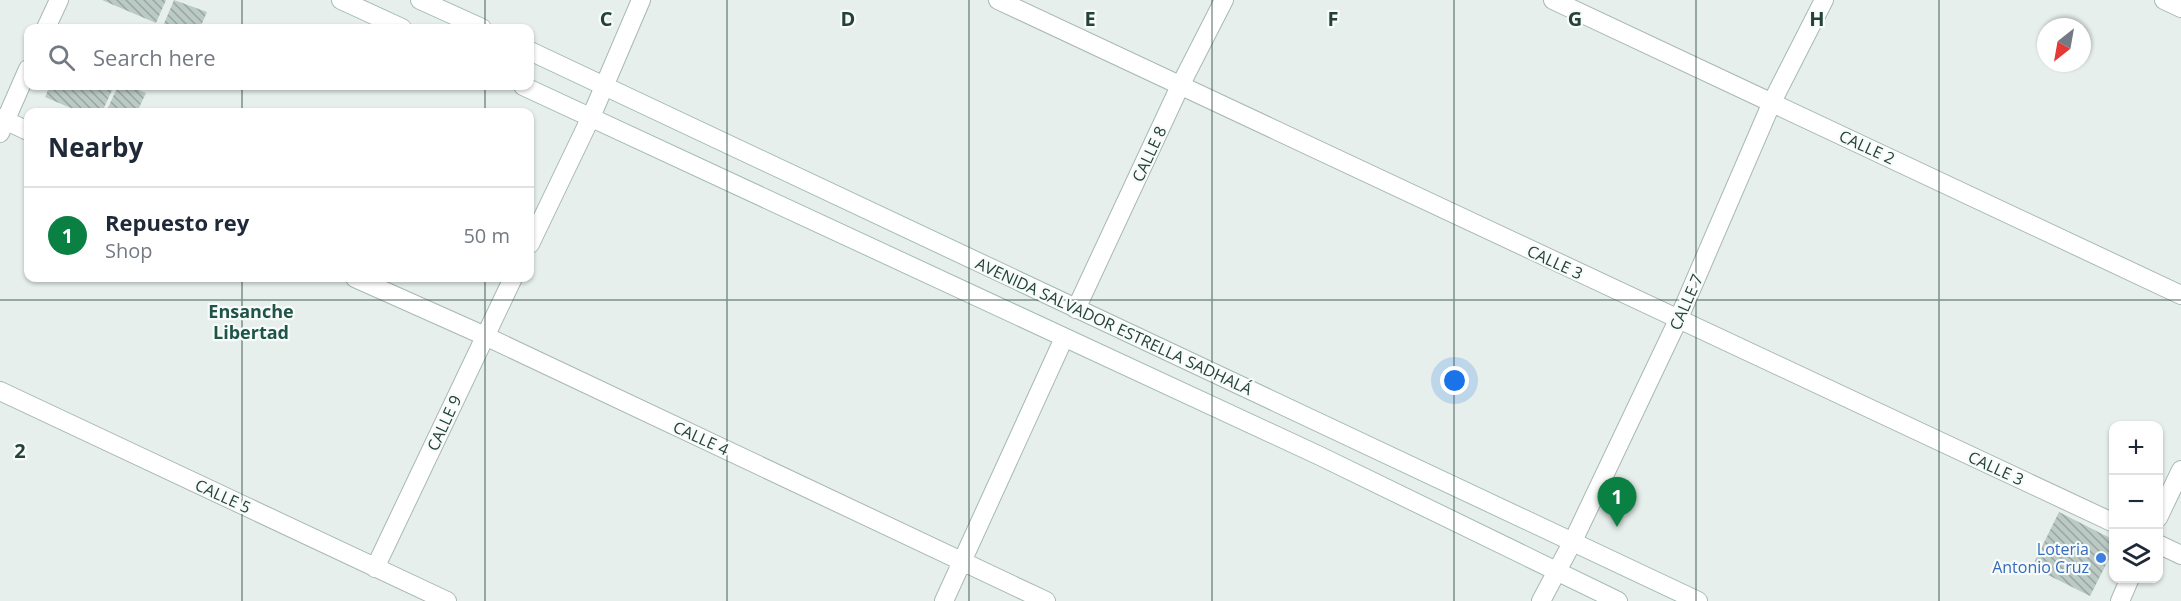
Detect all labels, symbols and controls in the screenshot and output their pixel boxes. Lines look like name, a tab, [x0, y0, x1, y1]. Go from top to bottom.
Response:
text: C	[600, 5, 613, 32]
text: D	[841, 5, 855, 32]
text: E	[1084, 5, 1096, 32]
text: F	[1328, 5, 1338, 32]
text: G	[1568, 5, 1582, 32]
text: H	[1809, 5, 1825, 32]
north arrow	[2037, 18, 2091, 72]
search box	[24, 24, 534, 90]
icon: search	[45, 41, 78, 74]
text: Search here	[93, 42, 216, 72]
street label: CALLE 8	[1127, 123, 1171, 185]
street label: CALLE 2	[1836, 125, 1898, 169]
text: Nearby	[48, 129, 143, 165]
text: Repuesto rey	[105, 207, 249, 237]
text: 1	[62, 222, 73, 249]
text: 50 m	[463, 222, 510, 249]
text: Shop	[105, 237, 153, 264]
street label: CALLE 3	[1524, 240, 1586, 284]
street label: AVENIDA SALVADOR ESTRELLA SADHALÁ	[972, 252, 1257, 400]
street label: CALLE 7	[1664, 271, 1708, 333]
district label: Ensanche Libertad	[208, 299, 294, 344]
your location	[1440, 366, 1469, 395]
street label: CALLE 9	[422, 392, 466, 454]
street label: CALLE 4	[670, 416, 732, 460]
map controls	[2109, 421, 2163, 583]
button: +	[2109, 421, 2163, 475]
text: 2	[14, 437, 26, 464]
street label: CALLE 3	[1965, 446, 2027, 490]
street label: CALLE 5	[192, 474, 254, 518]
button: −	[2109, 475, 2163, 529]
pin: 1	[1598, 478, 1636, 527]
button: layers	[2109, 529, 2163, 583]
place label: Loteria Antonio Cruz	[1992, 538, 2089, 578]
marker: Loteria Antonio Cruz	[2094, 551, 2108, 565]

